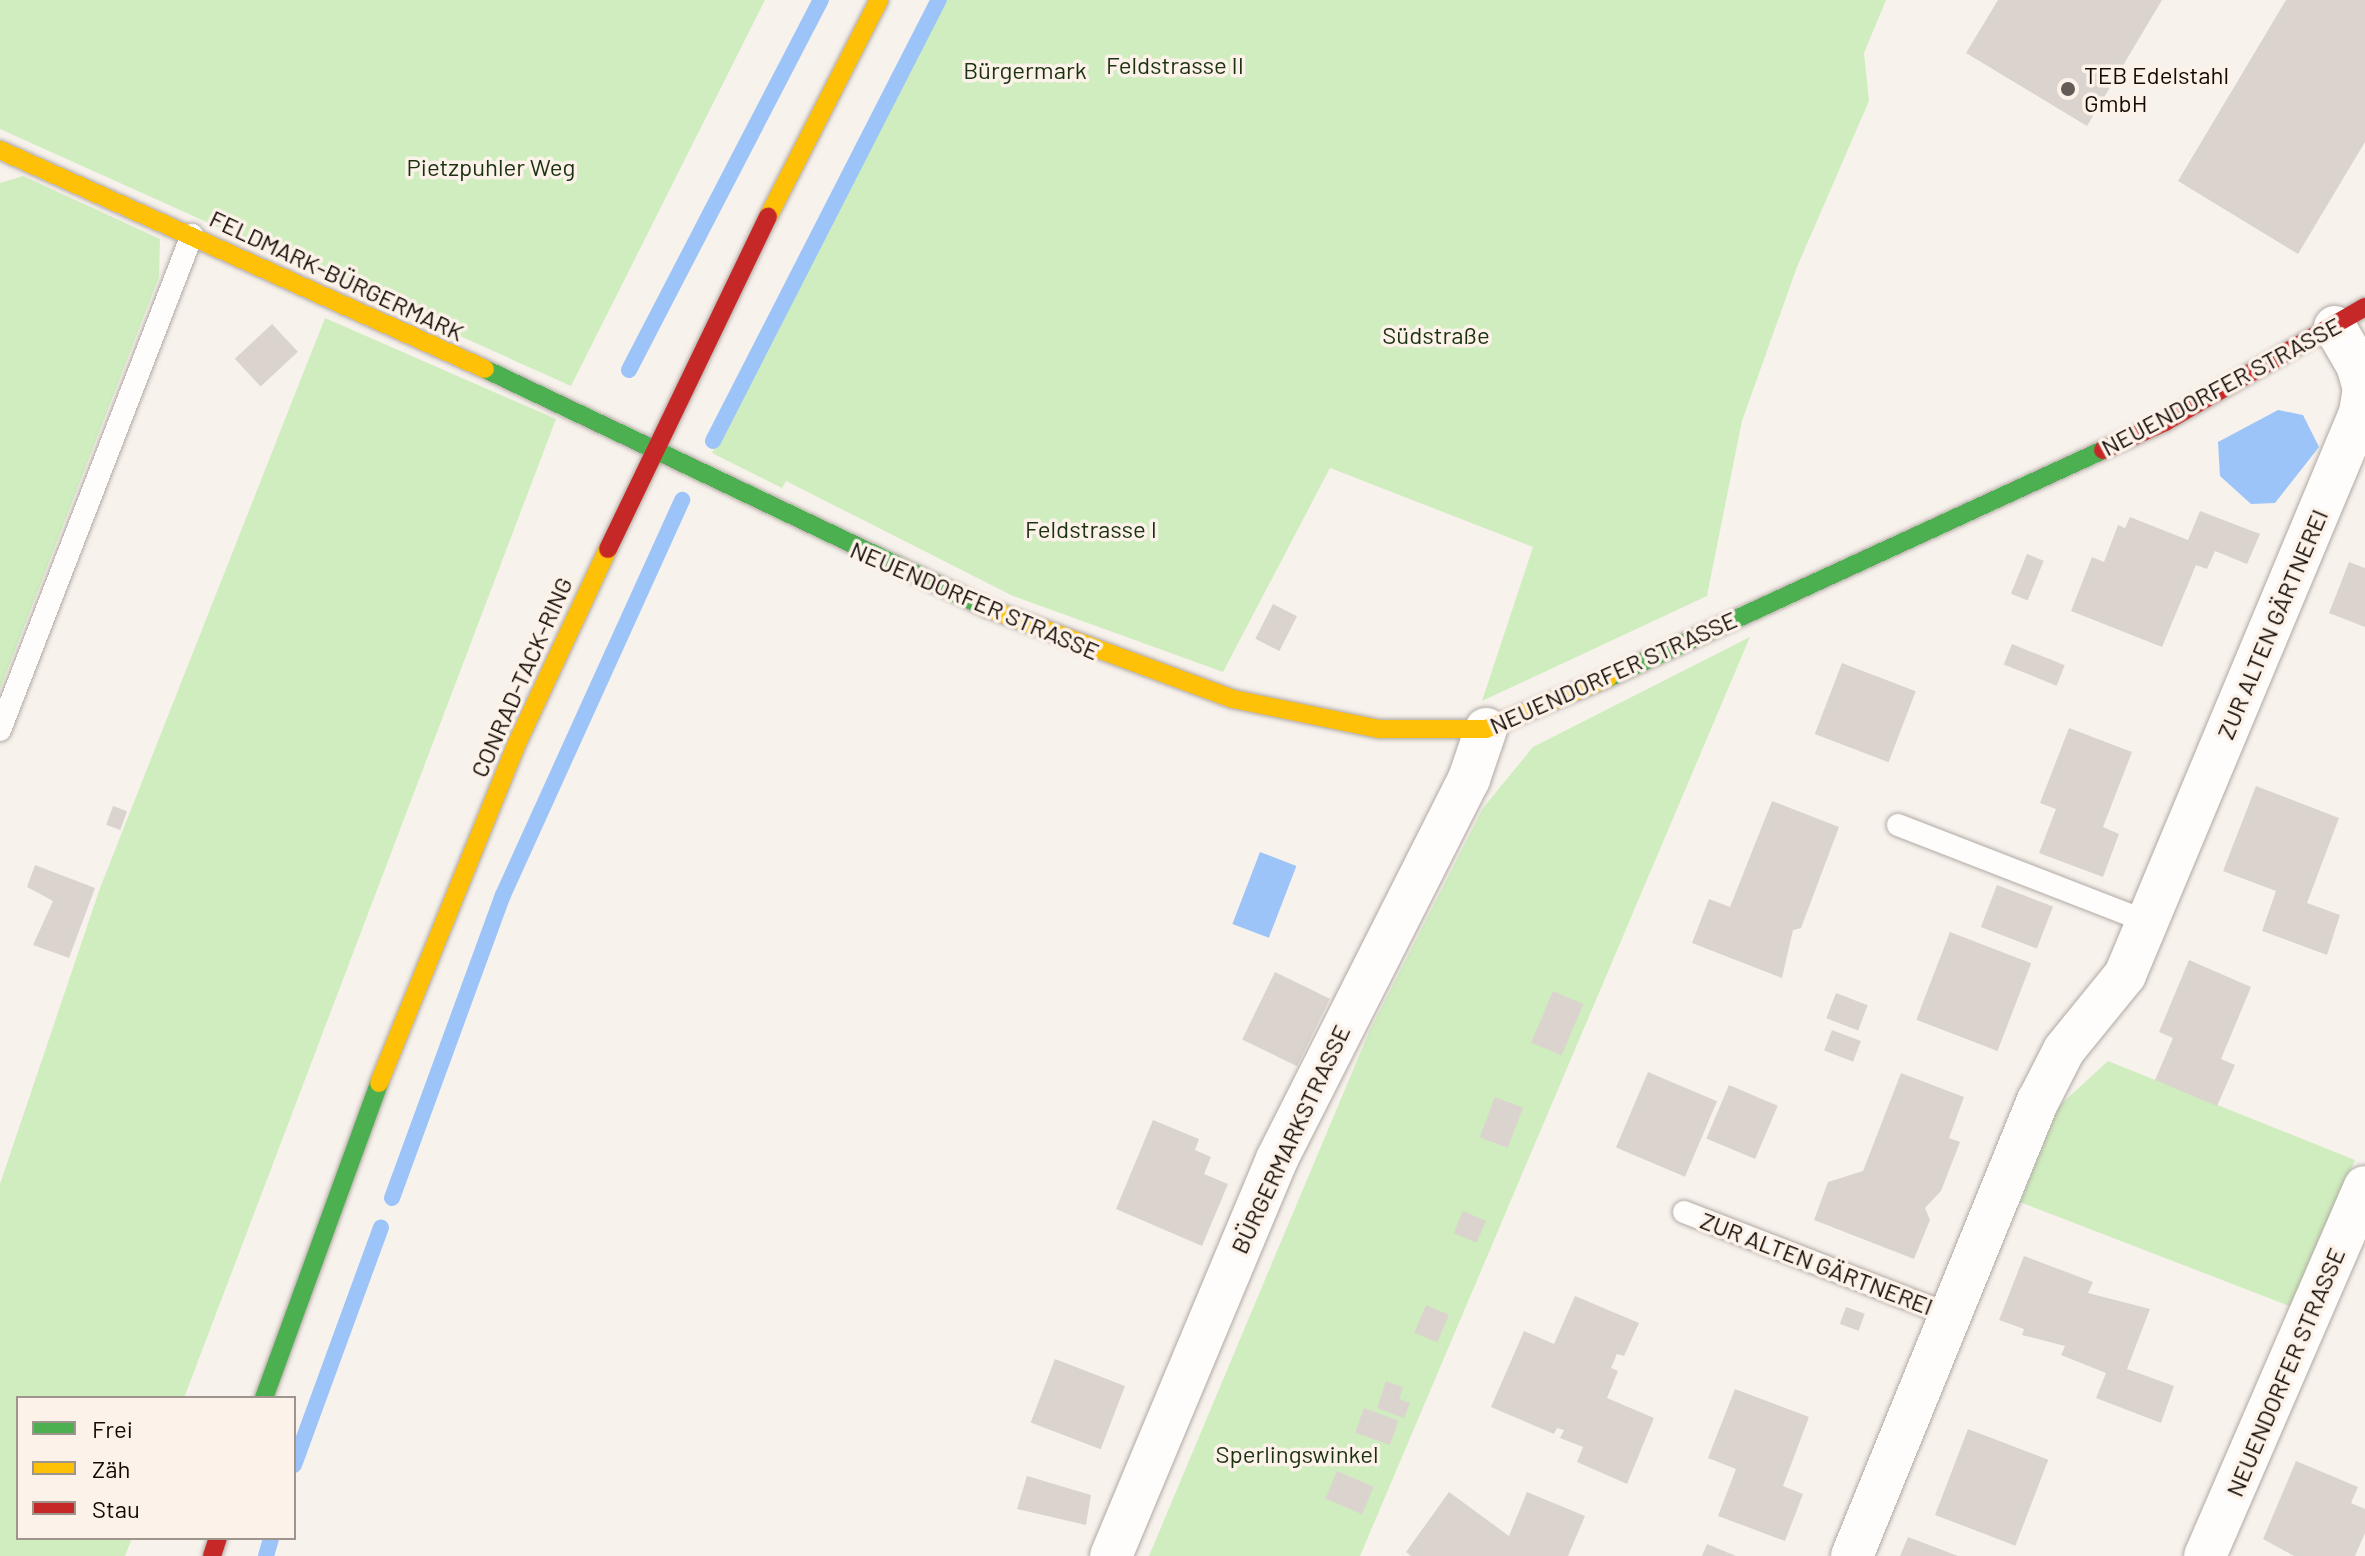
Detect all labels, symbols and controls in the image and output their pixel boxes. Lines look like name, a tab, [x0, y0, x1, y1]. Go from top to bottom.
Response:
park label: Feldstrasse II	[1106, 51, 1244, 79]
park label: Bürgermark	[963, 56, 1087, 84]
place label: TEB Edelstahl GmbH	[2084, 61, 2229, 117]
marker: TEB Edelstahl GmbH	[2059, 80, 2077, 98]
park label: Pietzpuhler Weg	[407, 153, 575, 181]
street label: FELDMARK-BÜRGERMARK	[205, 203, 469, 347]
street label: NEUENDORFER STRASSE	[2096, 311, 2346, 461]
park label: Südstraße	[1382, 321, 1490, 349]
street label: ZUR ALTEN GÄRTNEREI	[2211, 505, 2333, 743]
park label: Feldstrasse I	[1025, 515, 1157, 543]
street label: NEUENDORFER STRASSE	[846, 535, 1104, 665]
street label: CONRAD-TACK-RING	[464, 573, 578, 781]
street label: NEUENDORFER STRASSE	[1485, 604, 1741, 740]
street label: BÜRGERMARKSTRASSE	[1224, 1020, 1356, 1258]
street label: ZUR ALTEN GÄRTNEREI	[1697, 1205, 1937, 1321]
street label: NEUENDORFER STRASSE	[2220, 1243, 2350, 1501]
legend	[16, 1396, 296, 1540]
text: Frei	[92, 1414, 133, 1443]
park label: Sperlingswinkel	[1216, 1440, 1378, 1468]
text: Zäh	[92, 1454, 130, 1483]
text: Stau	[92, 1494, 140, 1523]

